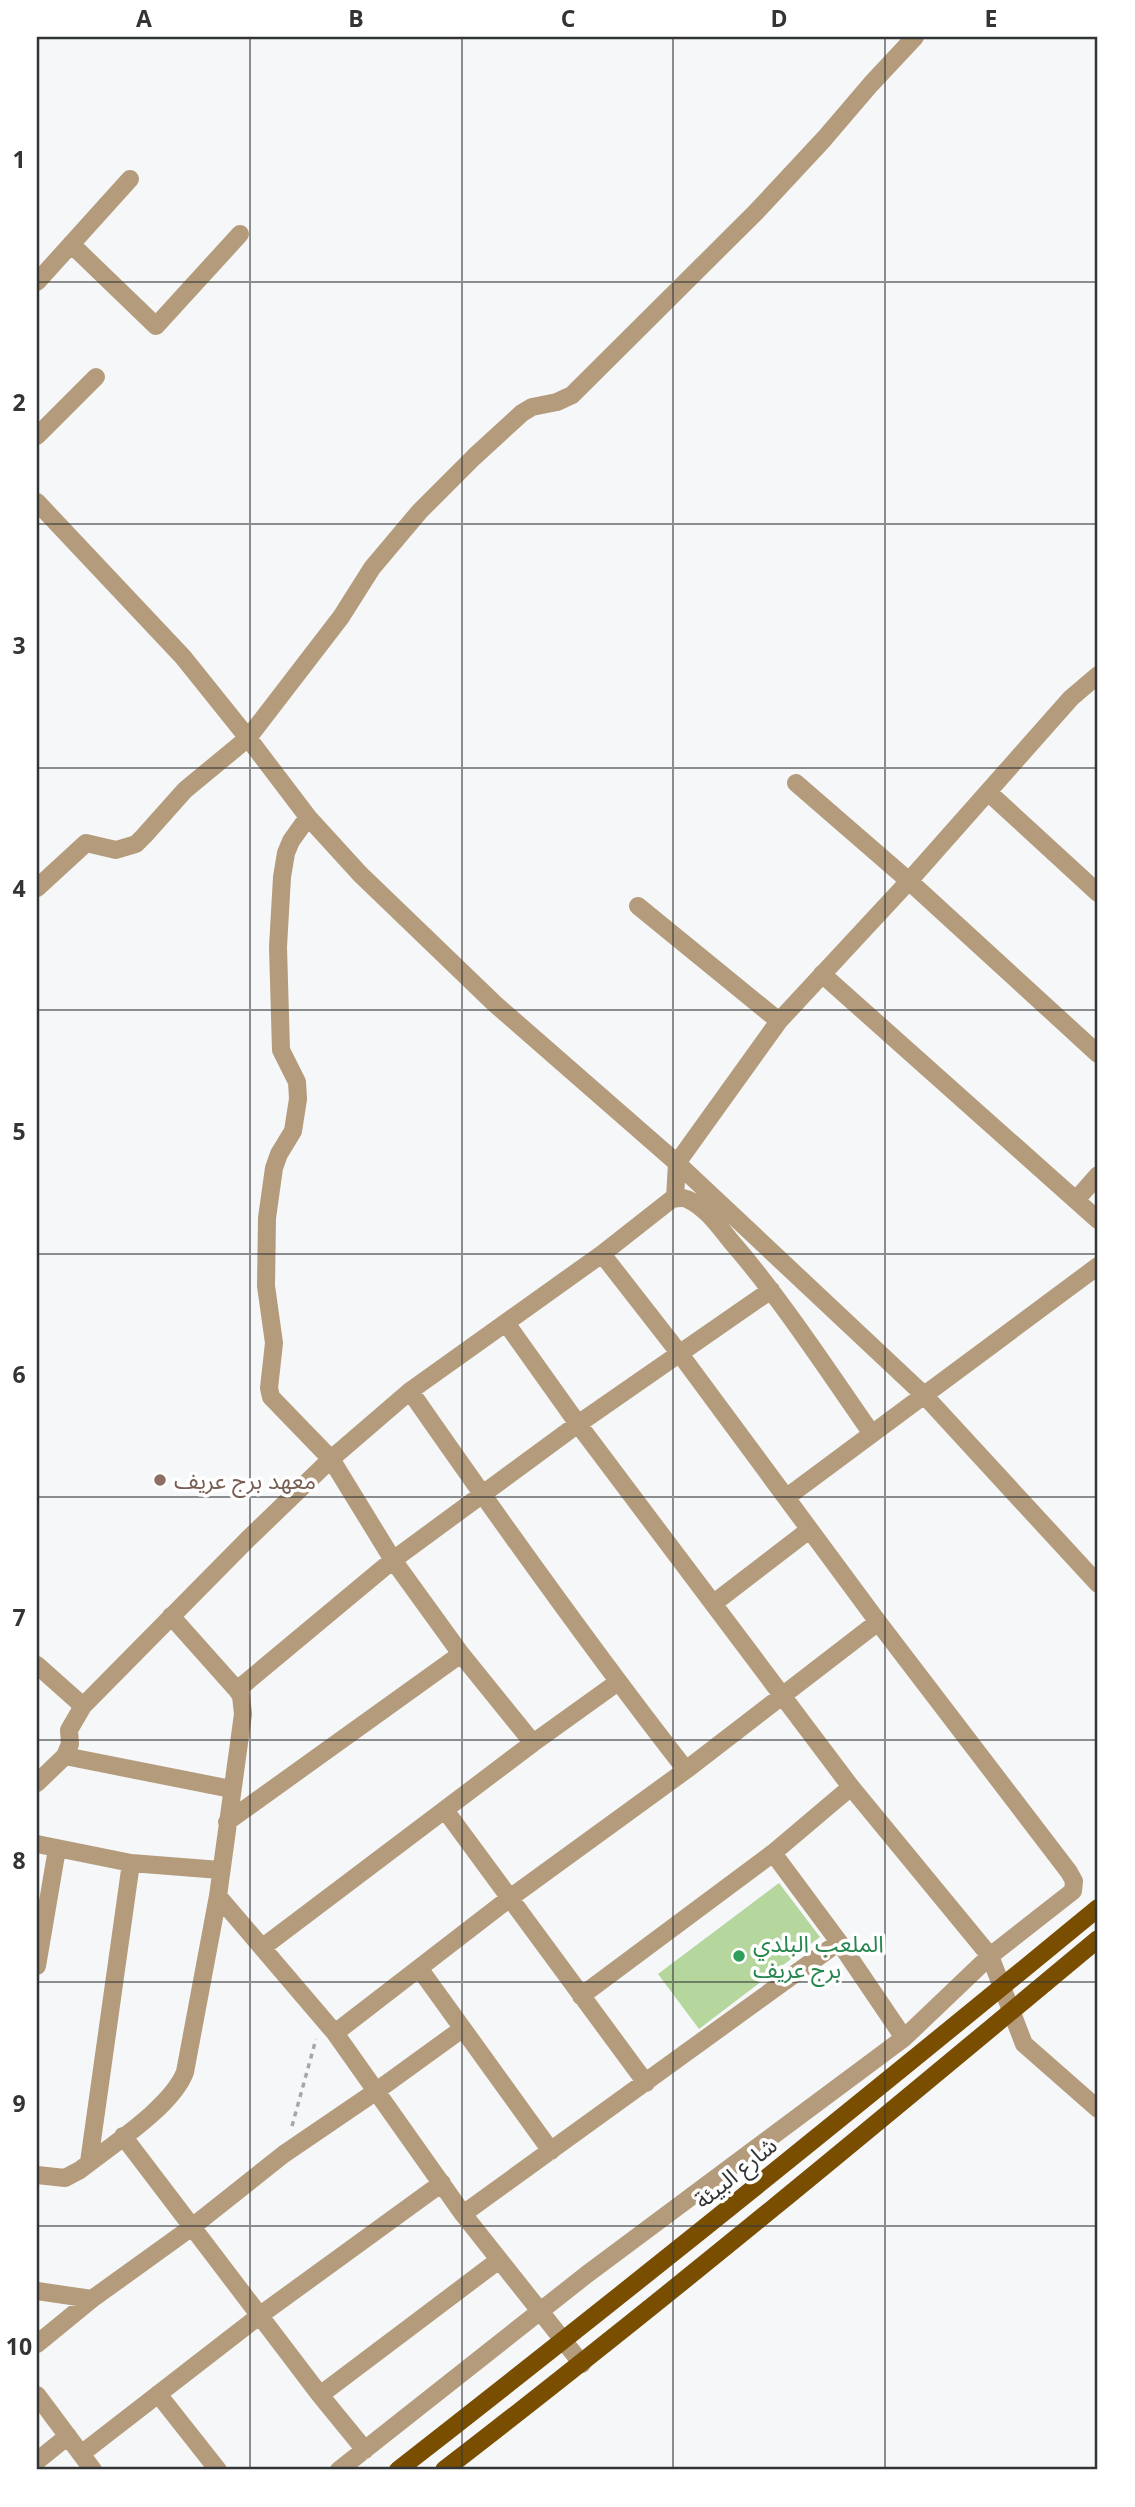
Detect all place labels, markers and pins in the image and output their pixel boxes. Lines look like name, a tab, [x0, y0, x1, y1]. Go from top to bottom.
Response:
place label: معهد برج عريف	[174, 1464, 316, 1498]
marker: معهد برج عريف	[152, 1472, 168, 1488]
place label: الملعب البلدي برج عريف	[753, 1927, 884, 1987]
marker: الملعب البلدي برج عريف	[731, 1948, 747, 1964]

